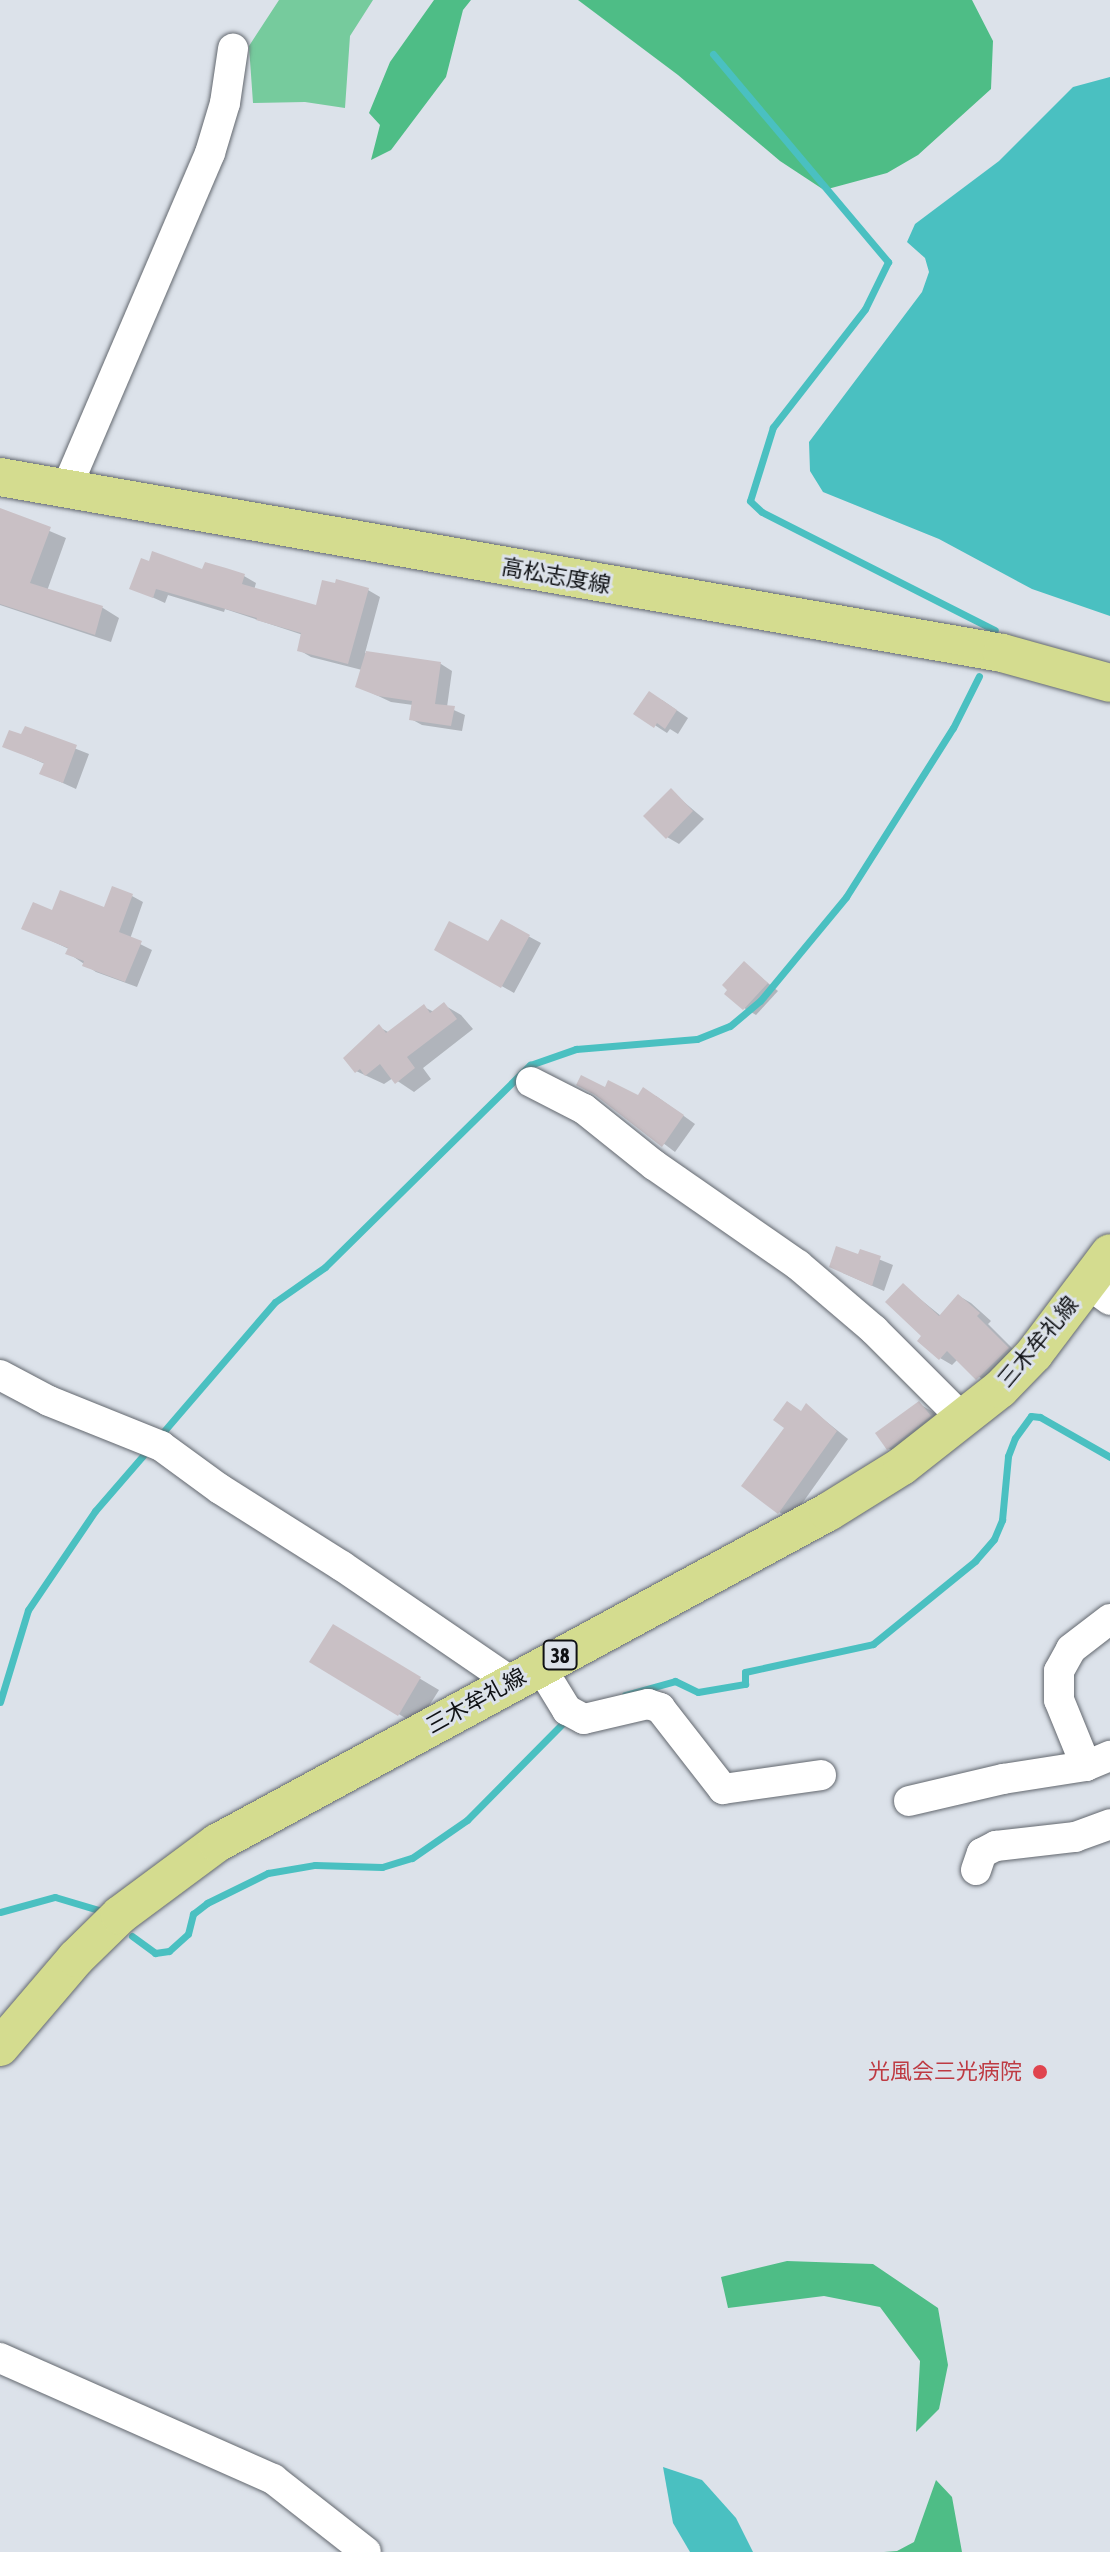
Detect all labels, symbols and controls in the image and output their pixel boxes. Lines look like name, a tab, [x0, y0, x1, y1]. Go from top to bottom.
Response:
street label: 高松志度線	[500, 553, 612, 599]
street label: 三木牟礼線	[993, 1291, 1083, 1393]
road number: 38	[542, 1639, 578, 1671]
street label: 三木牟礼線	[421, 1663, 531, 1739]
place label: 光風会三光病院	[868, 2059, 1022, 2085]
marker: 光風会三光病院	[1029, 2061, 1051, 2083]

